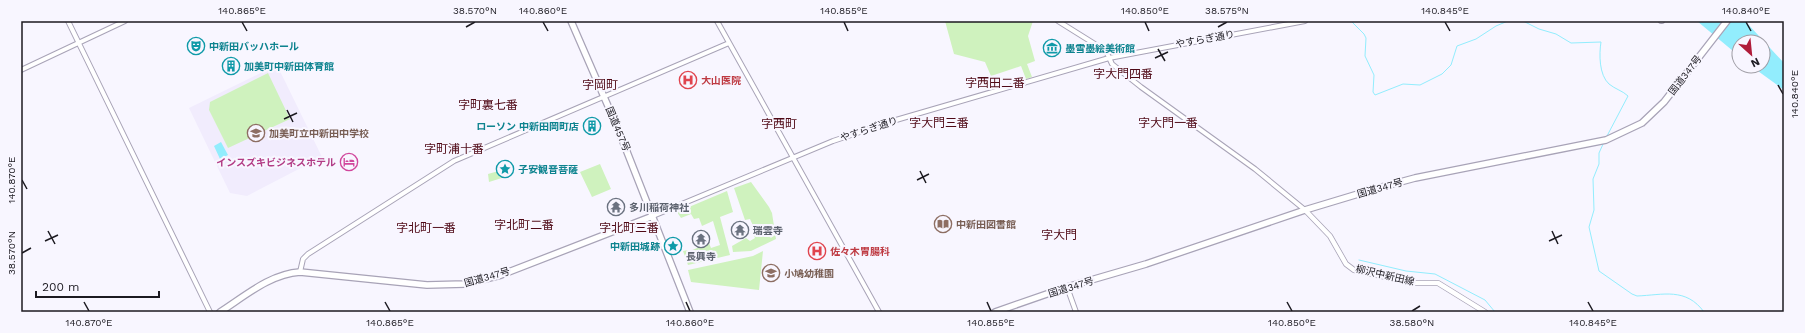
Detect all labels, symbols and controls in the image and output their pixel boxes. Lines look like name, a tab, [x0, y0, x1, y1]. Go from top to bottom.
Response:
text: 140.865°E	[218, 5, 266, 16]
text: 38.570°N	[453, 5, 497, 16]
text: 140.860°E	[519, 5, 567, 16]
text: 140.855°E	[820, 5, 868, 16]
text: 140.850°E	[1121, 5, 1169, 16]
text: 38.575°N	[1205, 5, 1249, 16]
text: 140.845°E	[1421, 5, 1469, 16]
text: 140.840°E	[1722, 5, 1770, 16]
street label: やすらぎ通り	[1175, 28, 1235, 50]
north arrow	[1731, 34, 1771, 74]
theatre icon: 中新田バッハホール	[186, 36, 206, 56]
museum icon: 墨雪墨絵美術館	[1042, 38, 1062, 58]
place label: 中新田バッハホール	[209, 41, 299, 52]
place label: 墨雪墨絵美術館	[1065, 43, 1135, 54]
street label: 国道347号	[1666, 53, 1704, 97]
text: N	[1749, 55, 1762, 70]
building icon: 加美町中新田体育館	[221, 56, 241, 76]
place label: 加美町中新田体育館	[244, 61, 334, 72]
district label: 字大門四番	[1093, 67, 1153, 81]
hospital icon: 大山医院	[678, 70, 698, 90]
text: 140.840°E	[1789, 70, 1800, 118]
place label: 大山医院	[701, 75, 741, 86]
district label: 字西田二番	[965, 76, 1025, 90]
district label: 字岡町	[582, 78, 618, 92]
district label: 字町裏七番	[458, 98, 518, 112]
street label: 国道457号	[604, 105, 632, 153]
street label: やすらぎ通り	[839, 114, 899, 144]
building icon: ローソン 中新田岡町店	[582, 116, 602, 136]
district label: 字大門三番	[909, 116, 969, 130]
district label: 字大門一番	[1138, 116, 1198, 130]
district label: 字西町	[761, 117, 797, 131]
place label: ローソン 中新田岡町店	[476, 121, 579, 132]
school or university icon: 加美町立中新田中学校	[246, 123, 266, 143]
place label: 加美町立中新田中学校	[269, 128, 369, 139]
district label: 字町浦十番	[424, 142, 484, 156]
hotel icon: インスズキビジネスホテル	[339, 152, 359, 172]
text: 140.870°E	[6, 156, 17, 204]
place label: インスズキビジネスホテル	[216, 157, 336, 168]
place icon: 子安観音菩薩	[495, 159, 515, 179]
place label: 子安観音菩薩	[518, 164, 578, 175]
street label: 国道347号	[1356, 176, 1404, 200]
temple icon: 多川稲荷神社	[606, 197, 626, 217]
place label: 多川稲荷神社	[629, 202, 690, 213]
library icon: 中新田図書館	[933, 214, 953, 234]
district label: 字北町二番	[494, 218, 554, 232]
place label: 中新田図書館	[956, 219, 1016, 230]
temple icon: 瑞雲寺	[730, 220, 750, 240]
district label: 字北町一番	[396, 221, 456, 235]
district label: 字北町三番	[599, 221, 659, 235]
place label: 瑞雲寺	[753, 225, 783, 236]
district label: 字大門	[1041, 228, 1077, 242]
temple icon: 長興寺	[691, 229, 711, 249]
text: 38.570°N	[6, 231, 17, 275]
place icon: 中新田城跡	[663, 236, 683, 256]
place label: 中新田城跡	[610, 241, 660, 252]
hospital icon: 佐々木胃腸科	[807, 241, 827, 261]
place label: 佐々木胃腸科	[830, 246, 890, 257]
place label: 長興寺	[686, 251, 716, 262]
school or university icon: 小鳩幼稚園	[761, 263, 781, 283]
street label: 柳沢中新田線	[1355, 263, 1415, 287]
street label: 国道347号	[463, 265, 511, 289]
place label: 小鳩幼稚園	[784, 268, 834, 279]
scale bar	[36, 273, 159, 299]
street label: 国道347号	[1047, 275, 1095, 299]
text: 200 m	[42, 280, 79, 294]
text: 140.870°E	[65, 317, 113, 328]
text: 140.865°E	[366, 317, 414, 328]
text: 140.860°E	[666, 317, 714, 328]
text: 140.855°E	[967, 317, 1015, 328]
text: 140.850°E	[1268, 317, 1316, 328]
text: 38.580°N	[1390, 317, 1434, 328]
text: 140.845°E	[1569, 317, 1617, 328]

